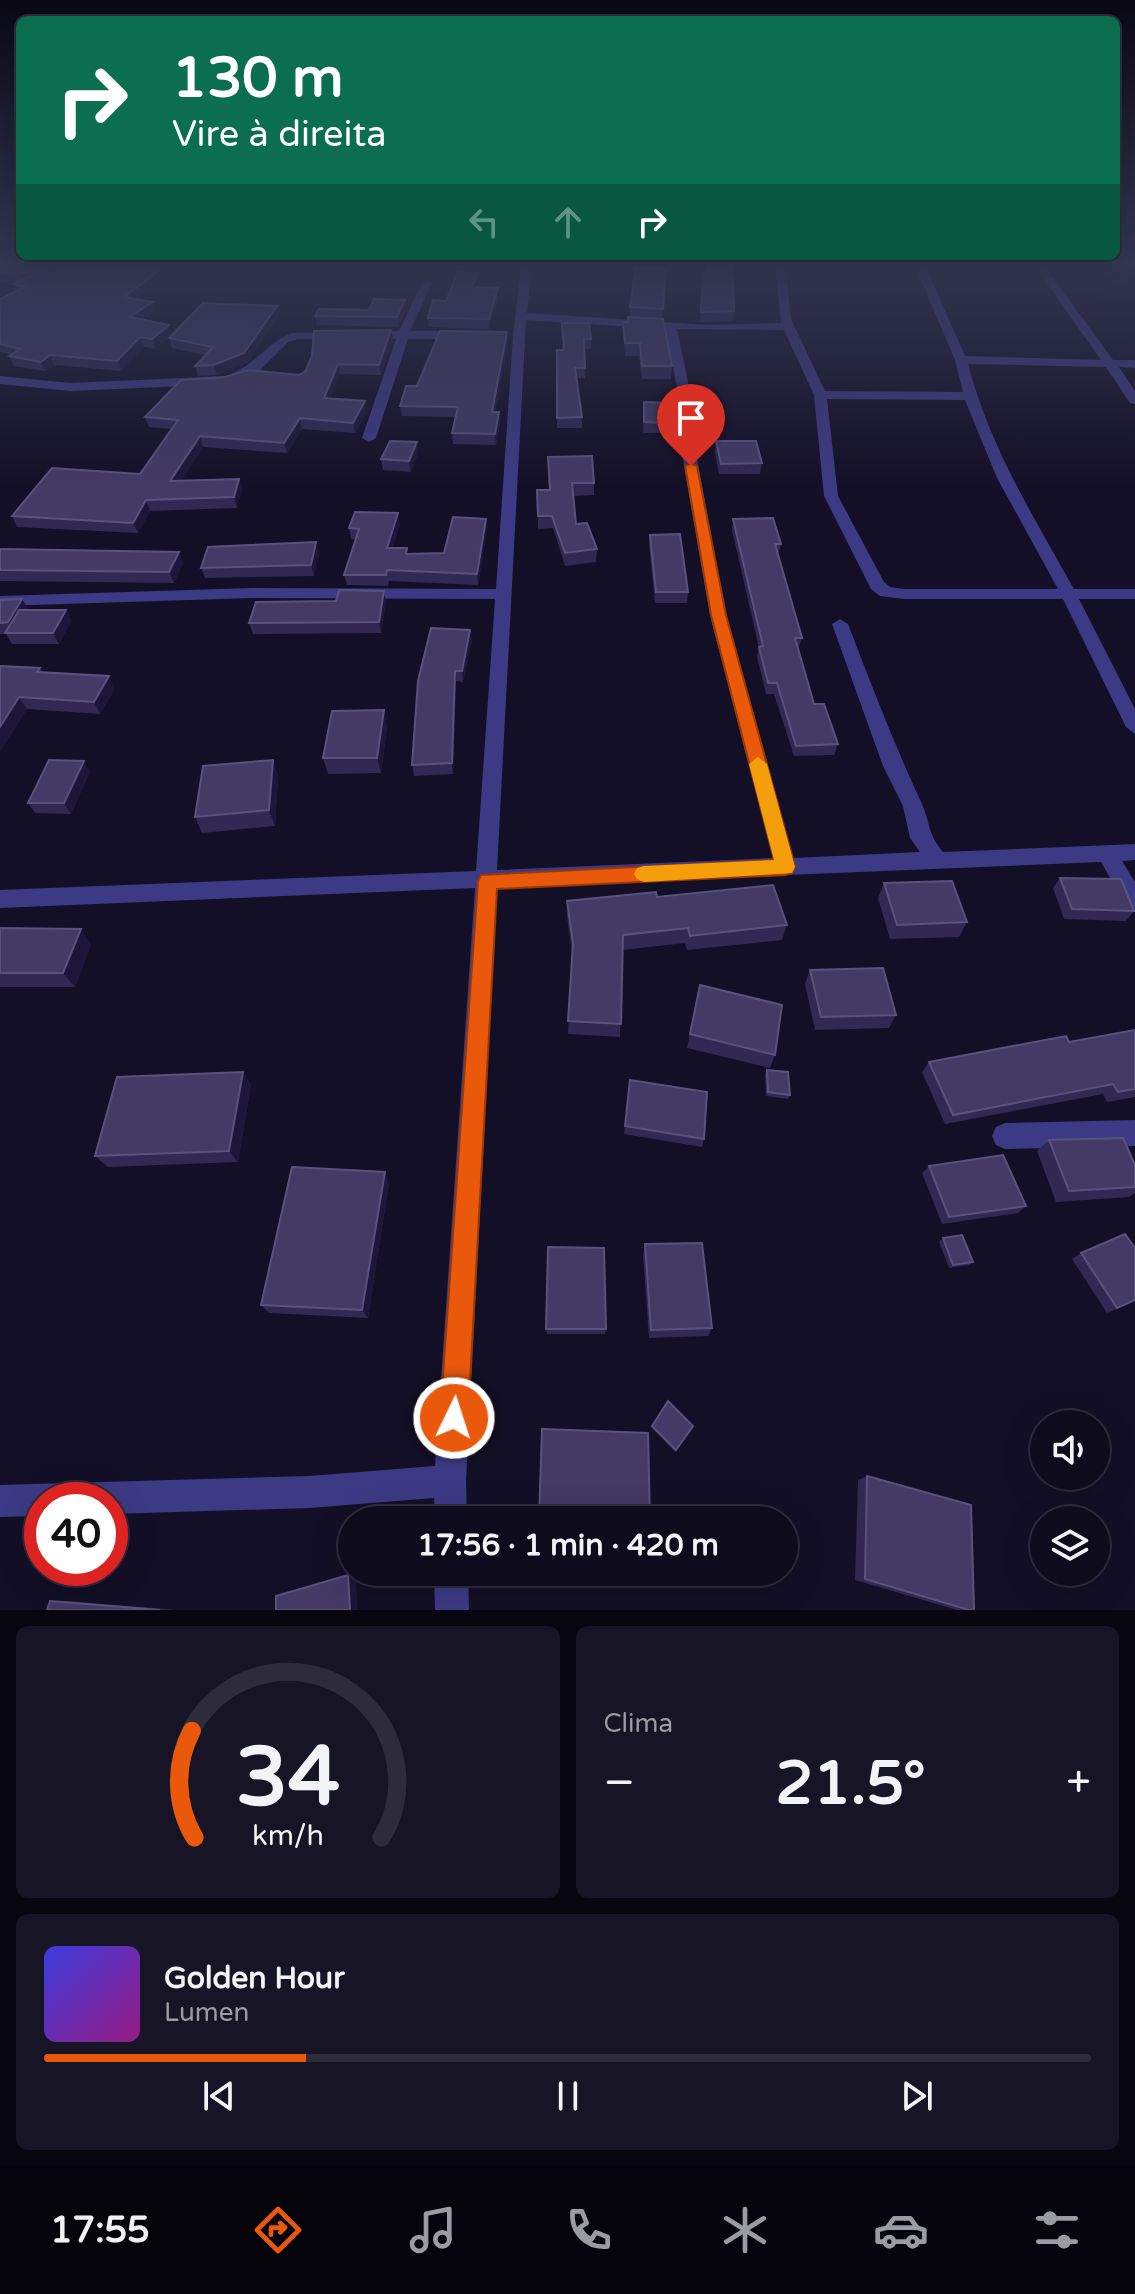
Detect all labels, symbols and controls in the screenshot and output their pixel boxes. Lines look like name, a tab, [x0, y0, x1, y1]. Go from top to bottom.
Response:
text: 130 m	[172, 45, 343, 112]
icon: right	[40, 48, 144, 152]
text: Vire à direita	[172, 113, 386, 156]
icon: left	[462, 200, 506, 244]
icon: ahead	[546, 200, 590, 244]
icon: right	[630, 200, 674, 244]
pin	[657, 384, 725, 466]
icon: arrive	[669, 396, 713, 440]
position arrow	[412, 1376, 496, 1460]
map controls	[1030, 1410, 1110, 1586]
button: sound	[1030, 1410, 1110, 1490]
speed limit sign: 40	[24, 1482, 128, 1586]
button: layers	[1030, 1506, 1110, 1586]
text: 17:56 · 1 min · 420 m	[417, 1527, 719, 1564]
text: Clima	[604, 1708, 673, 1739]
text: 34	[236, 1728, 340, 1828]
text: 21.5°	[775, 1748, 926, 1820]
text: −	[604, 1757, 635, 1810]
text: +	[1066, 1757, 1091, 1810]
text: km/h	[252, 1819, 324, 1853]
text: Golden Hour	[164, 1960, 345, 1997]
text: Lumen	[164, 1997, 249, 2028]
icon: previous	[197, 2074, 241, 2118]
icon: pause	[546, 2074, 590, 2118]
icon: next	[895, 2074, 939, 2118]
icon: directions	[250, 2202, 306, 2258]
icon: music	[405, 2202, 461, 2258]
icon: phone	[561, 2202, 617, 2258]
icon: climate	[717, 2202, 773, 2258]
icon: car	[873, 2202, 929, 2258]
icon: filters	[1029, 2202, 1085, 2258]
text: 17:55	[50, 2209, 150, 2252]

